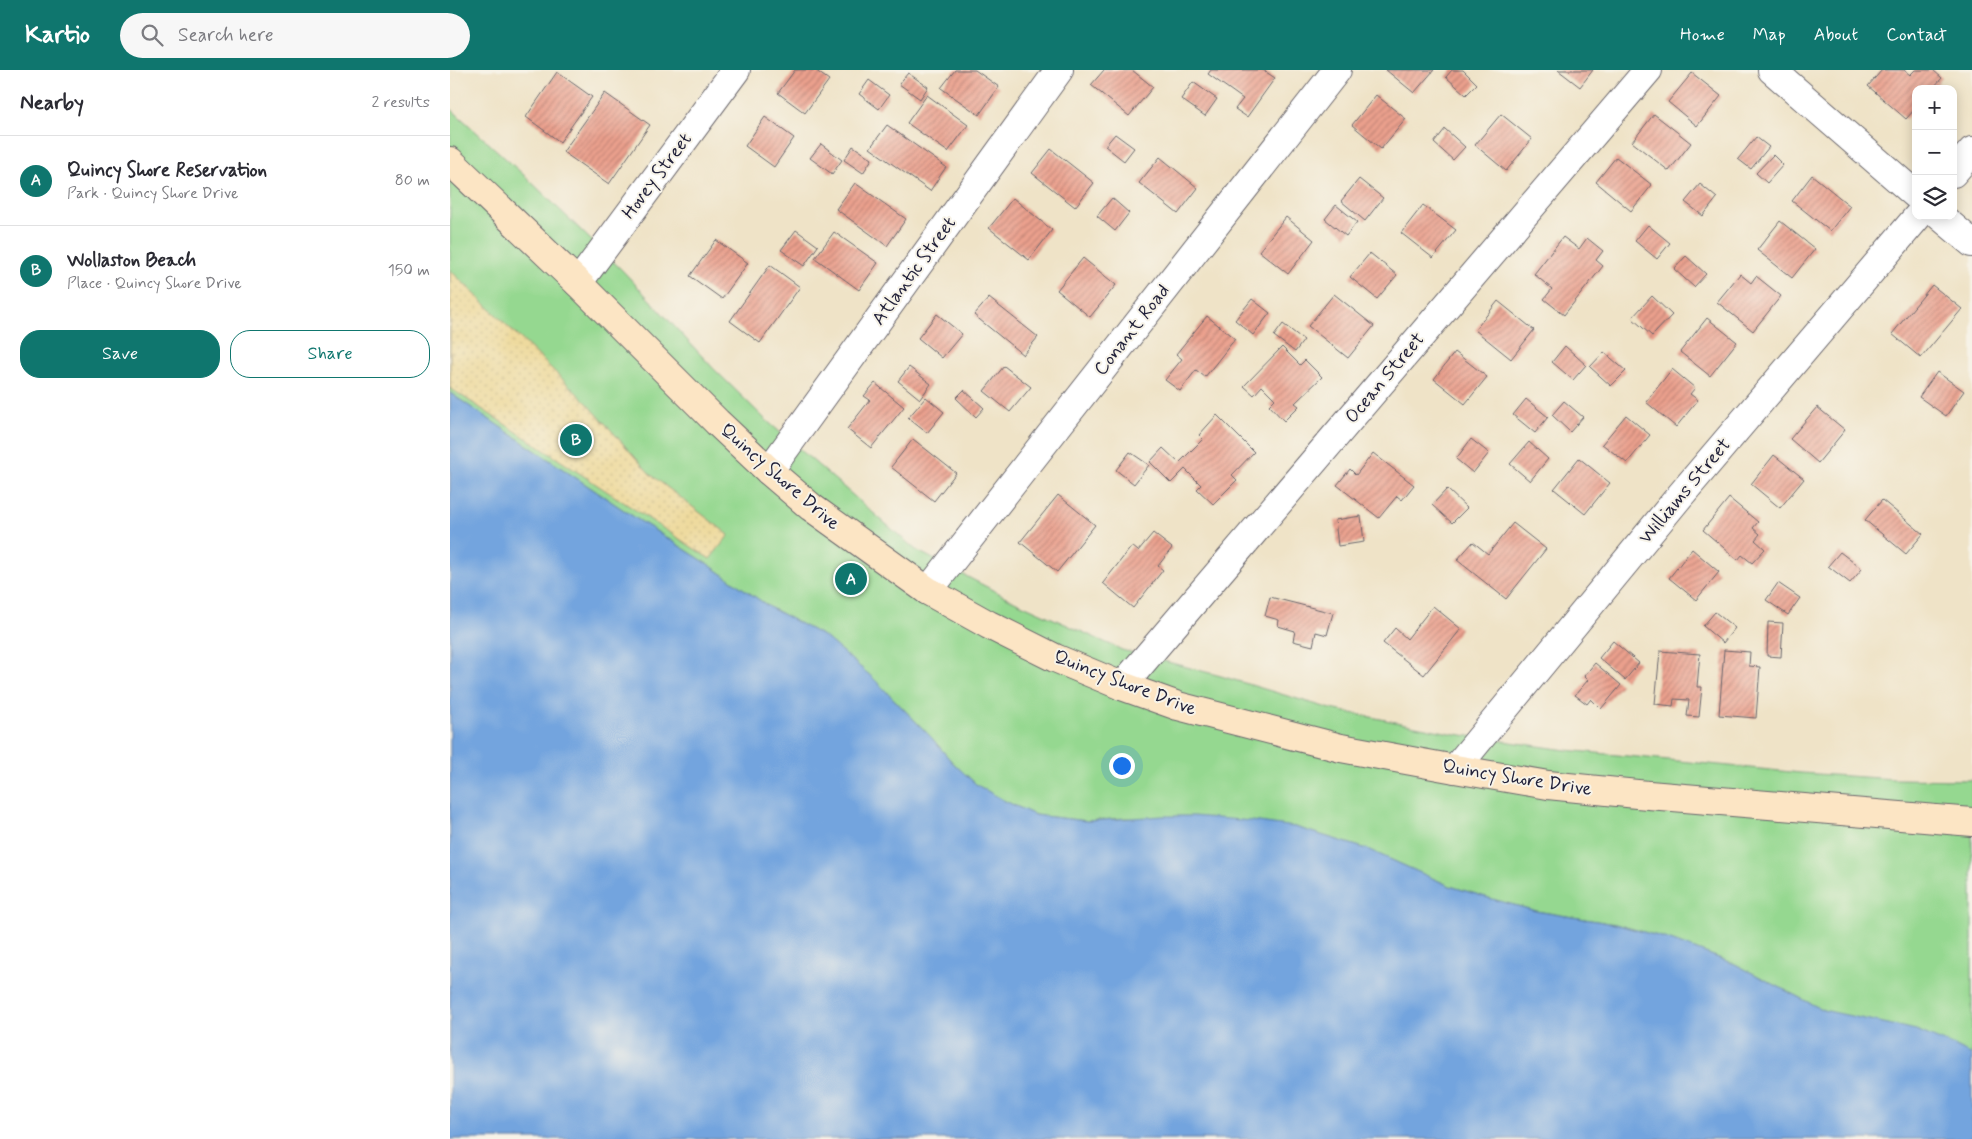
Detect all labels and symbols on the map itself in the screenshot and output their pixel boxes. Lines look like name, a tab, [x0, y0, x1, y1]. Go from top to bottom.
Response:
street label: Hovey Street	[616, 128, 698, 225]
street label: Atlantic Street	[866, 212, 962, 330]
street label: Conant Road	[1088, 279, 1176, 381]
street label: Ocean Street	[1340, 327, 1430, 429]
street label: Quincy Shore Drive	[714, 418, 845, 537]
pin: B	[560, 421, 592, 459]
street label: Williams Street	[1633, 433, 1737, 549]
pin: A	[835, 560, 867, 598]
street label: Quincy Shore Drive	[1050, 644, 1200, 723]
your location	[1109, 753, 1135, 779]
street label: Quincy Shore Drive	[1440, 754, 1594, 803]

